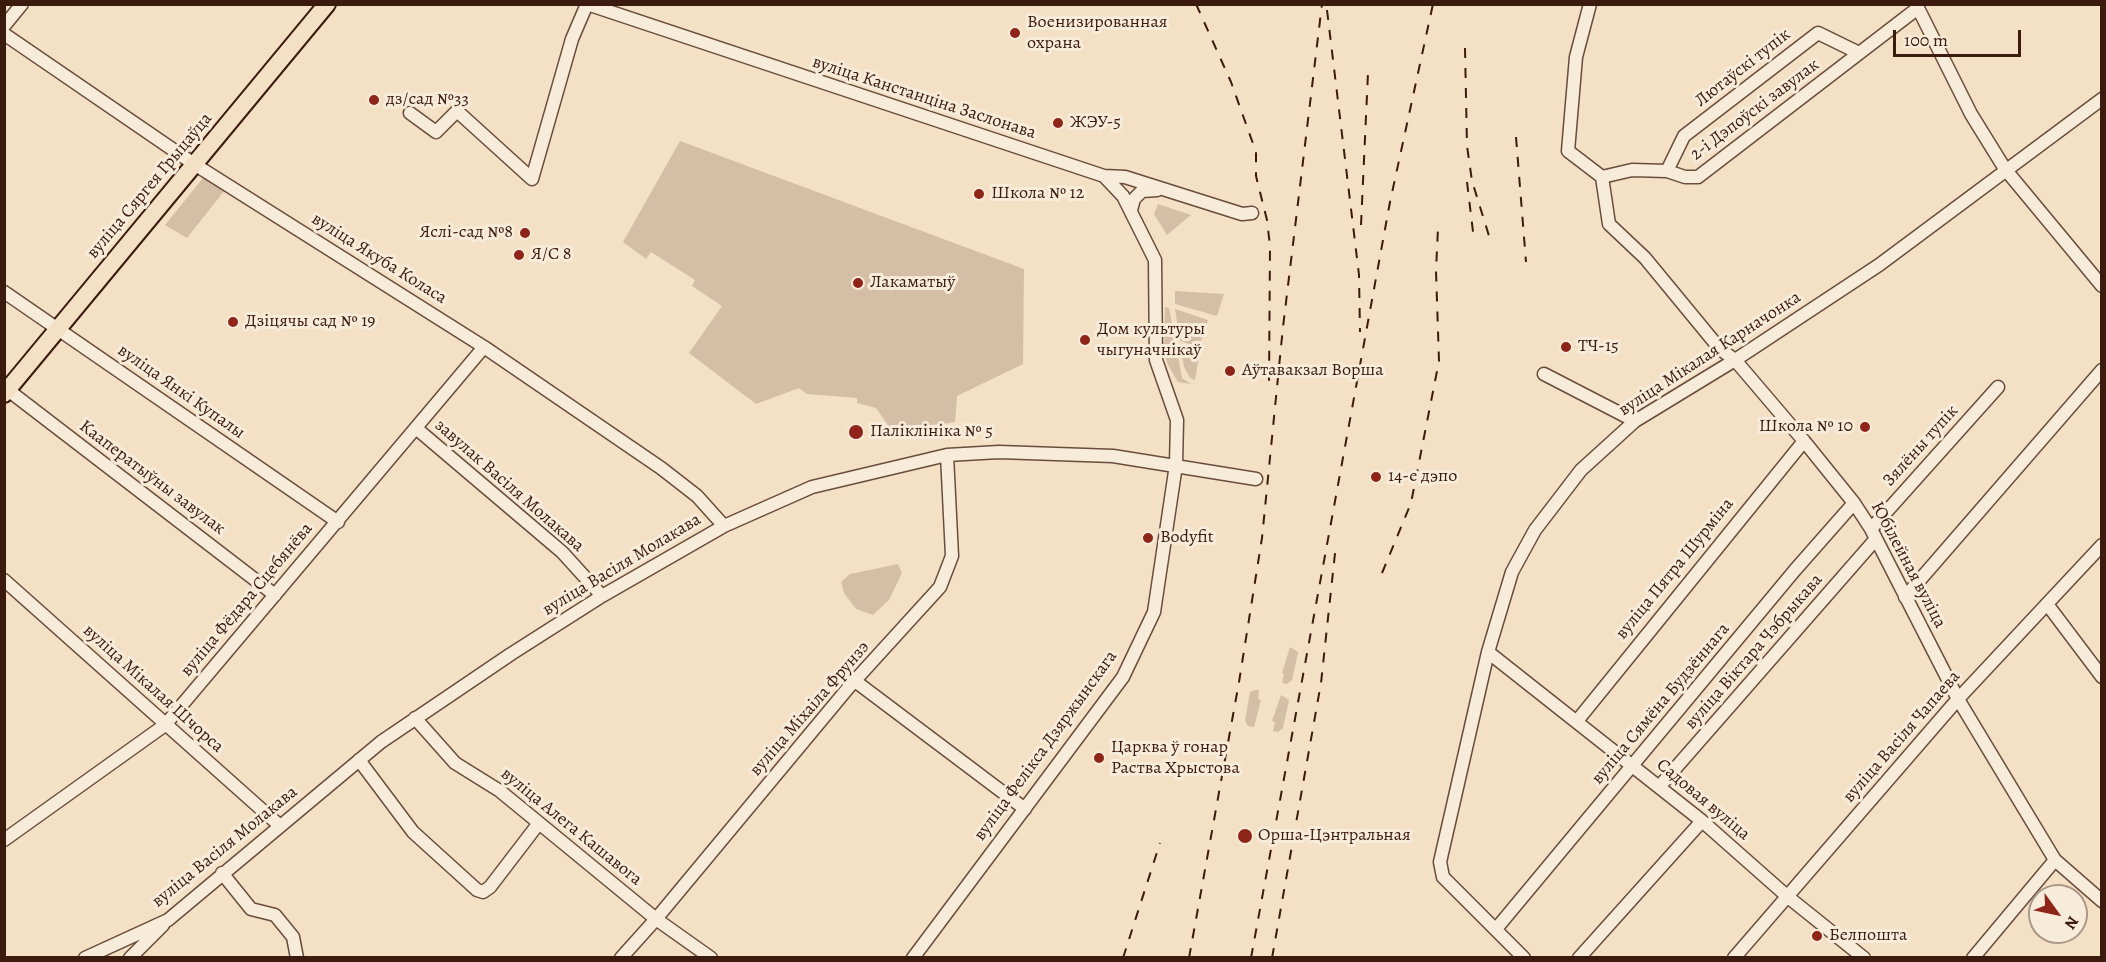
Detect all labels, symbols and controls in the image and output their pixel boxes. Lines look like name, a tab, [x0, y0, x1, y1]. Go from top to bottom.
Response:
place label: Военизированная охрана	[1027, 12, 1168, 54]
scale bar	[1896, 18, 2024, 56]
street label: Лютаўскі тупік	[1691, 24, 1795, 112]
marker: Военизированная охрана	[1008, 26, 1022, 40]
text: 100 m	[1904, 28, 1948, 52]
street label: вуліца Канстанціна Заслонава	[809, 52, 1039, 144]
street label: 2-і Дэпоўскі завулак	[1686, 55, 1824, 165]
place label: дз/сад №33	[386, 89, 469, 111]
marker: дз/сад №33	[367, 93, 381, 107]
street label: вуліца Сяргея Грыцаўца	[83, 109, 217, 263]
place label: ЖЭУ-5	[1070, 112, 1121, 134]
marker: ЖЭУ-5	[1051, 116, 1065, 130]
place label: Школа № 12	[991, 183, 1084, 205]
marker: Школа № 12	[972, 187, 986, 201]
street label: вуліца Якуба Коласа	[307, 209, 451, 309]
place label: Яслі-сад №8	[419, 222, 513, 244]
marker: Яслі-сад №8	[518, 226, 532, 240]
place label: Я/С 8	[531, 244, 572, 266]
marker: Я/С 8	[512, 248, 526, 262]
place label: Лакаматыў	[870, 272, 955, 294]
marker: Лакаматыў	[851, 276, 865, 290]
street label: вуліца Мікалая Карначонка	[1615, 287, 1805, 421]
place label: Дзіцячы сад № 19	[245, 311, 376, 333]
marker: Дзіцячы сад № 19	[226, 315, 240, 329]
place label: Дом культуры чыгуначнікаў	[1097, 319, 1205, 362]
marker: Дом культуры чыгуначнікаў	[1078, 333, 1092, 347]
place label: ТЧ-15	[1578, 336, 1619, 358]
street label: вуліца Янкі Купалы	[113, 340, 249, 444]
marker: ТЧ-15	[1559, 340, 1573, 354]
place label: Аўтавакзал Ворша	[1242, 360, 1383, 382]
marker: Аўтавакзал Ворша	[1223, 364, 1237, 378]
street label: Зялёны тупік	[1879, 401, 1963, 491]
street label: завулак Васіля Молакава	[430, 415, 588, 557]
street label: Кааператыўны завулак	[75, 416, 229, 540]
place label: Школа № 10	[1759, 416, 1853, 438]
marker: Школа № 10	[1858, 420, 1872, 434]
place label: Паліклініка № 5	[870, 421, 993, 443]
marker: Паліклініка № 5	[847, 423, 865, 441]
place label: 14-е дэпо	[1388, 466, 1457, 488]
marker: 14-е дэпо	[1369, 470, 1383, 484]
street label: вуліца Пятра Шурміна	[1611, 494, 1739, 644]
street label: Юбілейная вуліца	[1866, 498, 1950, 632]
street label: вуліца Васіля Молакава	[539, 509, 705, 621]
street label: вуліца Фёдара Сцебянёва	[176, 519, 318, 681]
place label: Bodyfit	[1160, 527, 1214, 549]
marker: Bodyfit	[1141, 531, 1155, 545]
street label: вуліца Віктара Чэбрыкава	[1680, 570, 1828, 734]
street label: вуліца Сямёна Будзённага	[1587, 619, 1735, 789]
street label: вуліца Мікалая Шчорса	[78, 620, 228, 758]
street label: вуліца Міхаіла Фрунзэ	[745, 637, 875, 781]
street label: вуліца Фелікса Дзяржынскага	[970, 647, 1122, 845]
street label: вуліца Васіля Чапаева	[1839, 667, 1965, 807]
place label: Царква ў гонар Раства Хрыстова	[1111, 737, 1240, 780]
marker: Царква ў гонар Раства Хрыстова	[1092, 751, 1106, 765]
street label: Садовая вуліца	[1652, 755, 1754, 845]
street label: вуліца Алега Кашавога	[496, 763, 646, 891]
street label: вуліца Васіля Молакава	[148, 782, 302, 912]
place label: Орша-Цэнтральная	[1258, 825, 1411, 847]
marker: Орша-Цэнтральная	[1236, 827, 1254, 845]
north arrow	[2028, 884, 2088, 944]
text: N	[2059, 912, 2084, 934]
place label: Белпошта	[1829, 925, 1907, 947]
marker: Белпошта	[1810, 929, 1824, 943]

